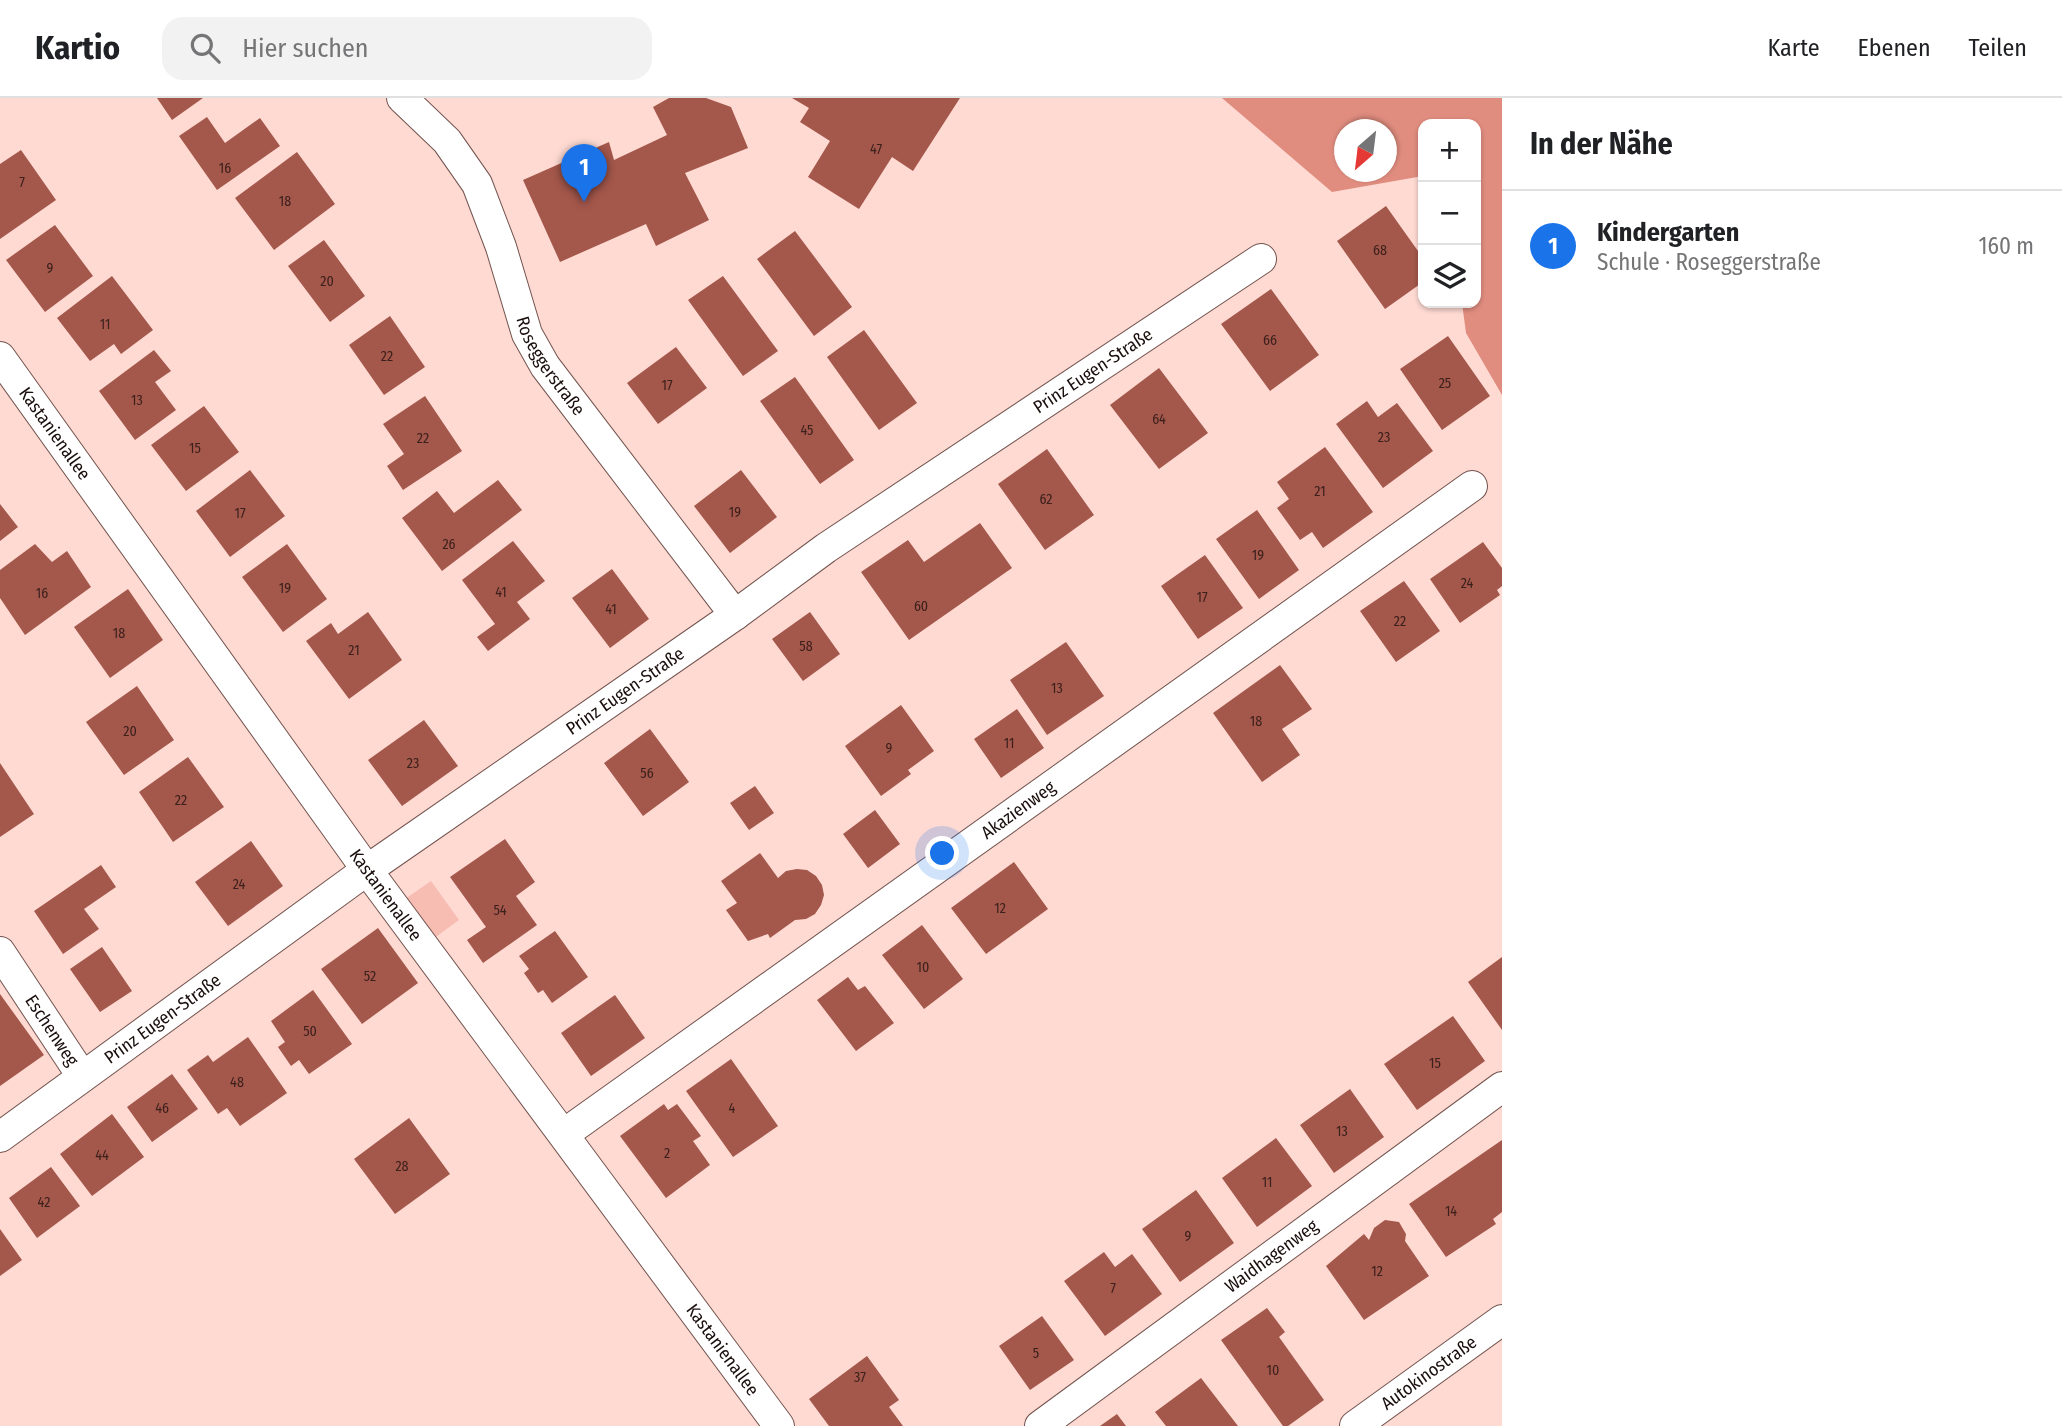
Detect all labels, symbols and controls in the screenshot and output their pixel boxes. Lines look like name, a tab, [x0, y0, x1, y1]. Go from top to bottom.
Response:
search box	[162, 17, 652, 80]
text: Kartio	[35, 28, 120, 68]
icon: search	[186, 29, 224, 67]
text: Hier suchen	[242, 33, 369, 64]
text: Karte	[1768, 34, 1820, 62]
text: Ebenen	[1858, 34, 1931, 62]
text: Teilen	[1969, 34, 2027, 62]
north arrow	[1334, 119, 1397, 182]
map controls	[1418, 119, 1481, 308]
button: +	[1418, 119, 1481, 182]
text: In der Nähe	[1530, 126, 1673, 162]
house number: 47	[870, 141, 882, 158]
pin: 1	[561, 144, 607, 202]
house number: 16	[219, 160, 231, 177]
house number: 7	[19, 174, 25, 191]
button: −	[1418, 182, 1481, 245]
house number: 18	[279, 193, 291, 210]
text: Kindergarten	[1597, 217, 1739, 248]
text: 1	[1548, 232, 1558, 260]
text: 160 m	[1979, 232, 2034, 260]
house number: 68	[1373, 242, 1387, 259]
button: layers	[1418, 245, 1481, 308]
text: Schule · Roseggerstraße	[1597, 248, 1821, 276]
house number: 9	[47, 260, 54, 277]
house number: 20	[320, 273, 334, 290]
street label: Roseggerstraße	[511, 314, 590, 420]
house number: 11	[100, 316, 110, 333]
street label: Prinz Eugen-Straße	[1029, 323, 1157, 418]
house number: 66	[1263, 332, 1277, 349]
house number: 22	[381, 348, 393, 365]
house number: 25	[1439, 375, 1451, 392]
house number: 17	[661, 377, 673, 394]
street label: Kastanienallee	[14, 383, 95, 484]
house number: 13	[131, 392, 143, 409]
house number: 64	[1152, 411, 1166, 428]
house number: 45	[800, 422, 814, 439]
house number: 23	[1378, 429, 1390, 446]
house number: 22	[417, 430, 429, 447]
house number: 15	[189, 440, 201, 457]
house number: 21	[1314, 483, 1326, 500]
house number: 62	[1040, 491, 1053, 508]
house number: 19	[729, 504, 741, 521]
house number: 17	[234, 505, 246, 522]
house number: 26	[442, 536, 456, 553]
house number: 19	[1252, 547, 1264, 564]
house number: 24	[1461, 575, 1474, 592]
house number: 19	[279, 580, 291, 597]
house number: 41	[495, 584, 507, 601]
house number: 16	[36, 585, 48, 602]
house number: 17	[1196, 589, 1208, 606]
house number: 60	[914, 598, 928, 615]
house number: 41	[605, 601, 617, 618]
house number: 22	[1394, 613, 1406, 630]
house number: 18	[113, 625, 125, 642]
house number: 58	[799, 638, 813, 655]
house number: 21	[348, 642, 360, 659]
street label: Prinz Eugen-Straße	[562, 642, 689, 740]
house number: 13	[1051, 680, 1063, 697]
house number: 18	[1250, 713, 1262, 730]
house number: 20	[123, 723, 137, 740]
house number: 11	[1004, 735, 1014, 752]
house number: 9	[886, 740, 893, 757]
house number: 23	[407, 755, 419, 772]
house number: 56	[640, 765, 654, 782]
street label: Akazienweg	[977, 776, 1060, 844]
house number: 22	[175, 792, 187, 809]
your location	[925, 836, 959, 870]
street label: Kastanienallee	[345, 845, 427, 945]
house number: 24	[233, 876, 246, 893]
house number: 12	[994, 900, 1006, 917]
house number: 54	[493, 902, 507, 919]
house number: 10	[917, 959, 929, 976]
house number: 52	[364, 968, 376, 985]
street label: Prinz Eugen-Straße	[100, 969, 225, 1068]
street label: Eschenweg	[20, 991, 84, 1071]
house number: 50	[303, 1023, 317, 1040]
house number: 15	[1429, 1055, 1441, 1072]
house number: 48	[230, 1074, 244, 1091]
house number: 46	[155, 1100, 169, 1117]
house number: 4	[729, 1100, 736, 1117]
house number: 13	[1336, 1123, 1348, 1140]
house number: 2	[664, 1145, 670, 1162]
house number: 44	[95, 1147, 109, 1164]
house number: 28	[395, 1158, 409, 1175]
house number: 11	[1262, 1174, 1272, 1191]
house number: 42	[38, 1194, 50, 1211]
house number: 14	[1445, 1203, 1457, 1220]
street label: Waidhagenweg	[1221, 1215, 1323, 1298]
house number: 9	[1185, 1228, 1192, 1245]
house number: 12	[1371, 1263, 1383, 1280]
house number: 7	[1110, 1280, 1116, 1297]
street label: Kastanienallee	[681, 1300, 764, 1400]
street label: Autokinostraße	[1377, 1331, 1481, 1415]
house number: 5	[1033, 1345, 1039, 1362]
house number: 10	[1267, 1362, 1279, 1379]
house number: 37	[854, 1369, 866, 1386]

